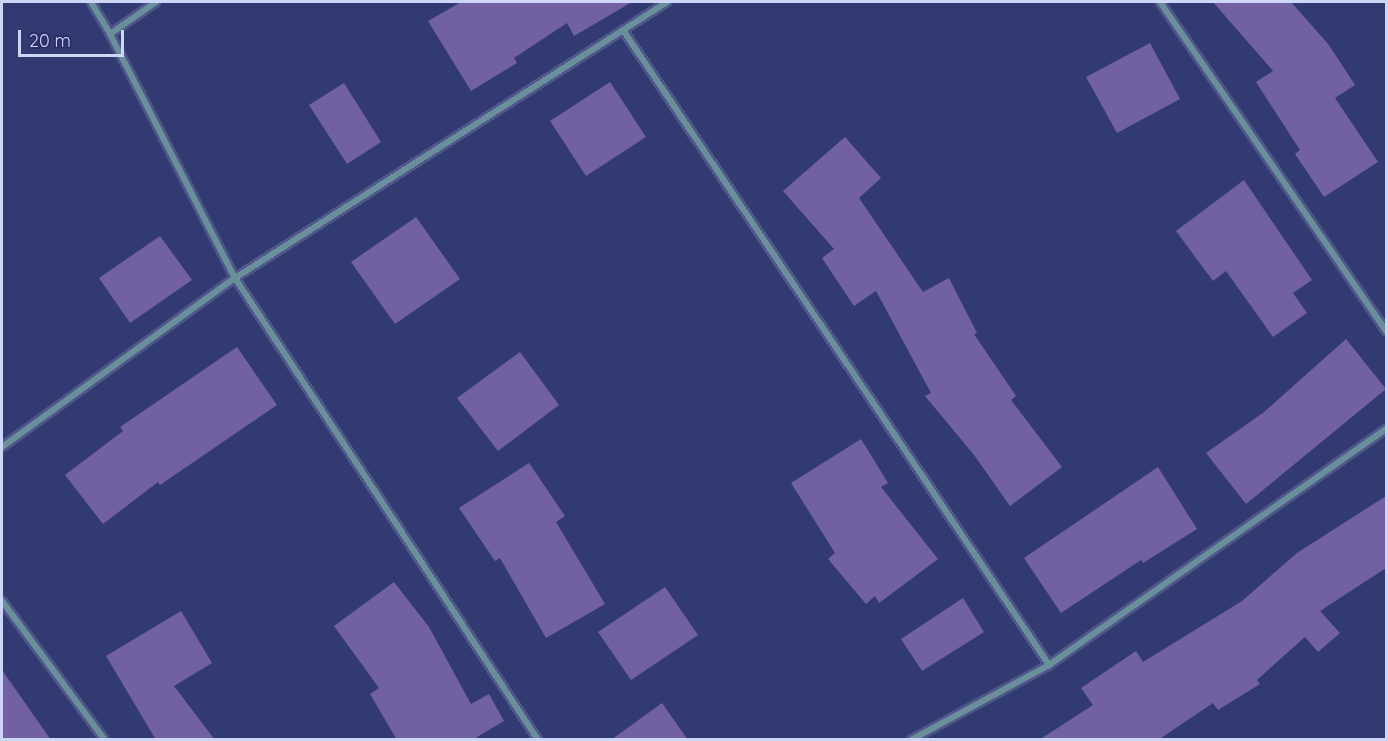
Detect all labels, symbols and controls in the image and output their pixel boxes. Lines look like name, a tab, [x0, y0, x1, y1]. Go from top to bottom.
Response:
scale bar	[21, 18, 128, 56]
text: 20 m	[29, 29, 71, 52]

